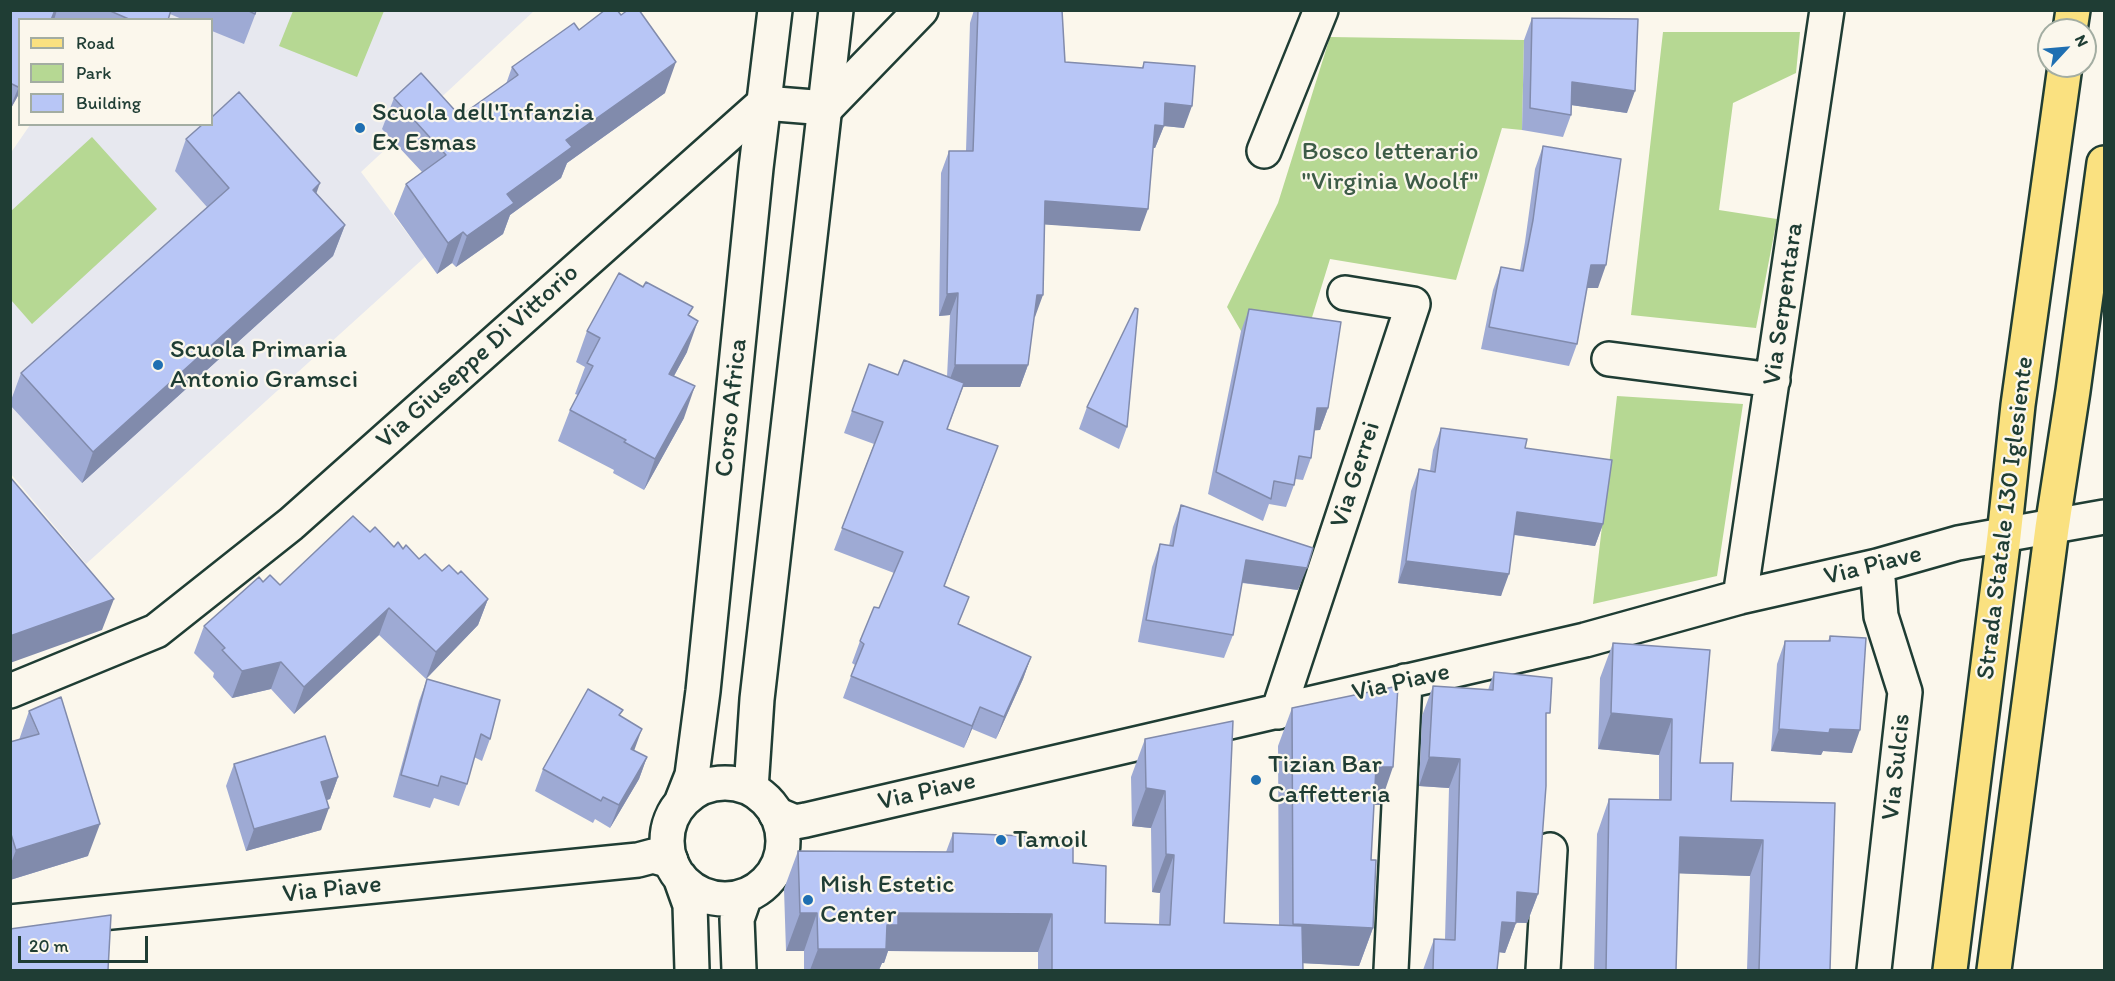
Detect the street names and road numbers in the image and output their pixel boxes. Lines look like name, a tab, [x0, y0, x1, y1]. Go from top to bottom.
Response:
street label: Via Serpentara	[1757, 220, 1811, 388]
street label: Via Giuseppe Di Vittorio	[370, 258, 586, 456]
street label: Corso Africa	[709, 337, 755, 479]
street label: Strada Statale 130 Iglesiente	[1971, 355, 2041, 681]
street label: Via Gerrei	[1324, 418, 1388, 532]
street label: Via Piave	[1821, 539, 1925, 593]
street label: Via Piave	[1349, 657, 1453, 709]
street label: Via Sulcis	[1876, 712, 1918, 822]
street label: Via Piave	[875, 766, 979, 818]
street label: Via Piave	[281, 869, 383, 911]

